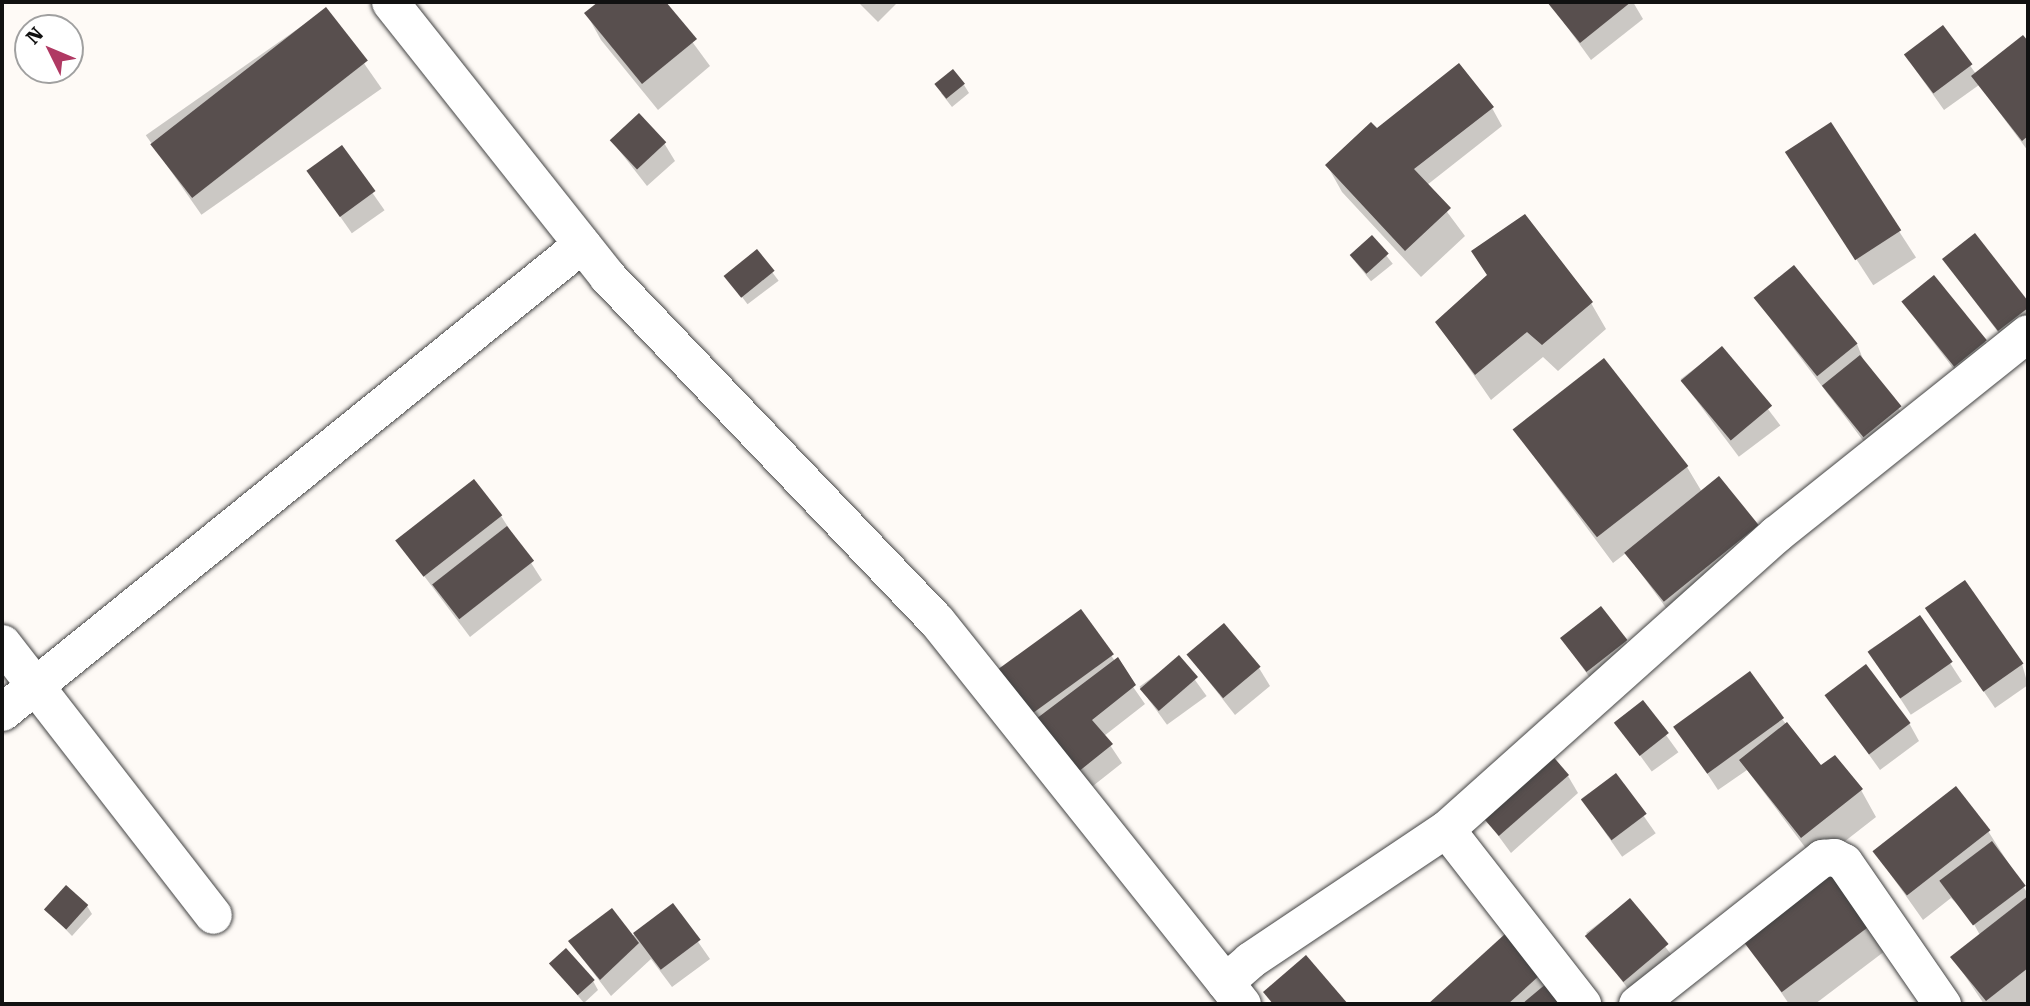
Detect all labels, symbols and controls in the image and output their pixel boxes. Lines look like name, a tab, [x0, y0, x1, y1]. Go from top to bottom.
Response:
north arrow	[14, 14, 84, 84]
text: N	[21, 23, 48, 49]

